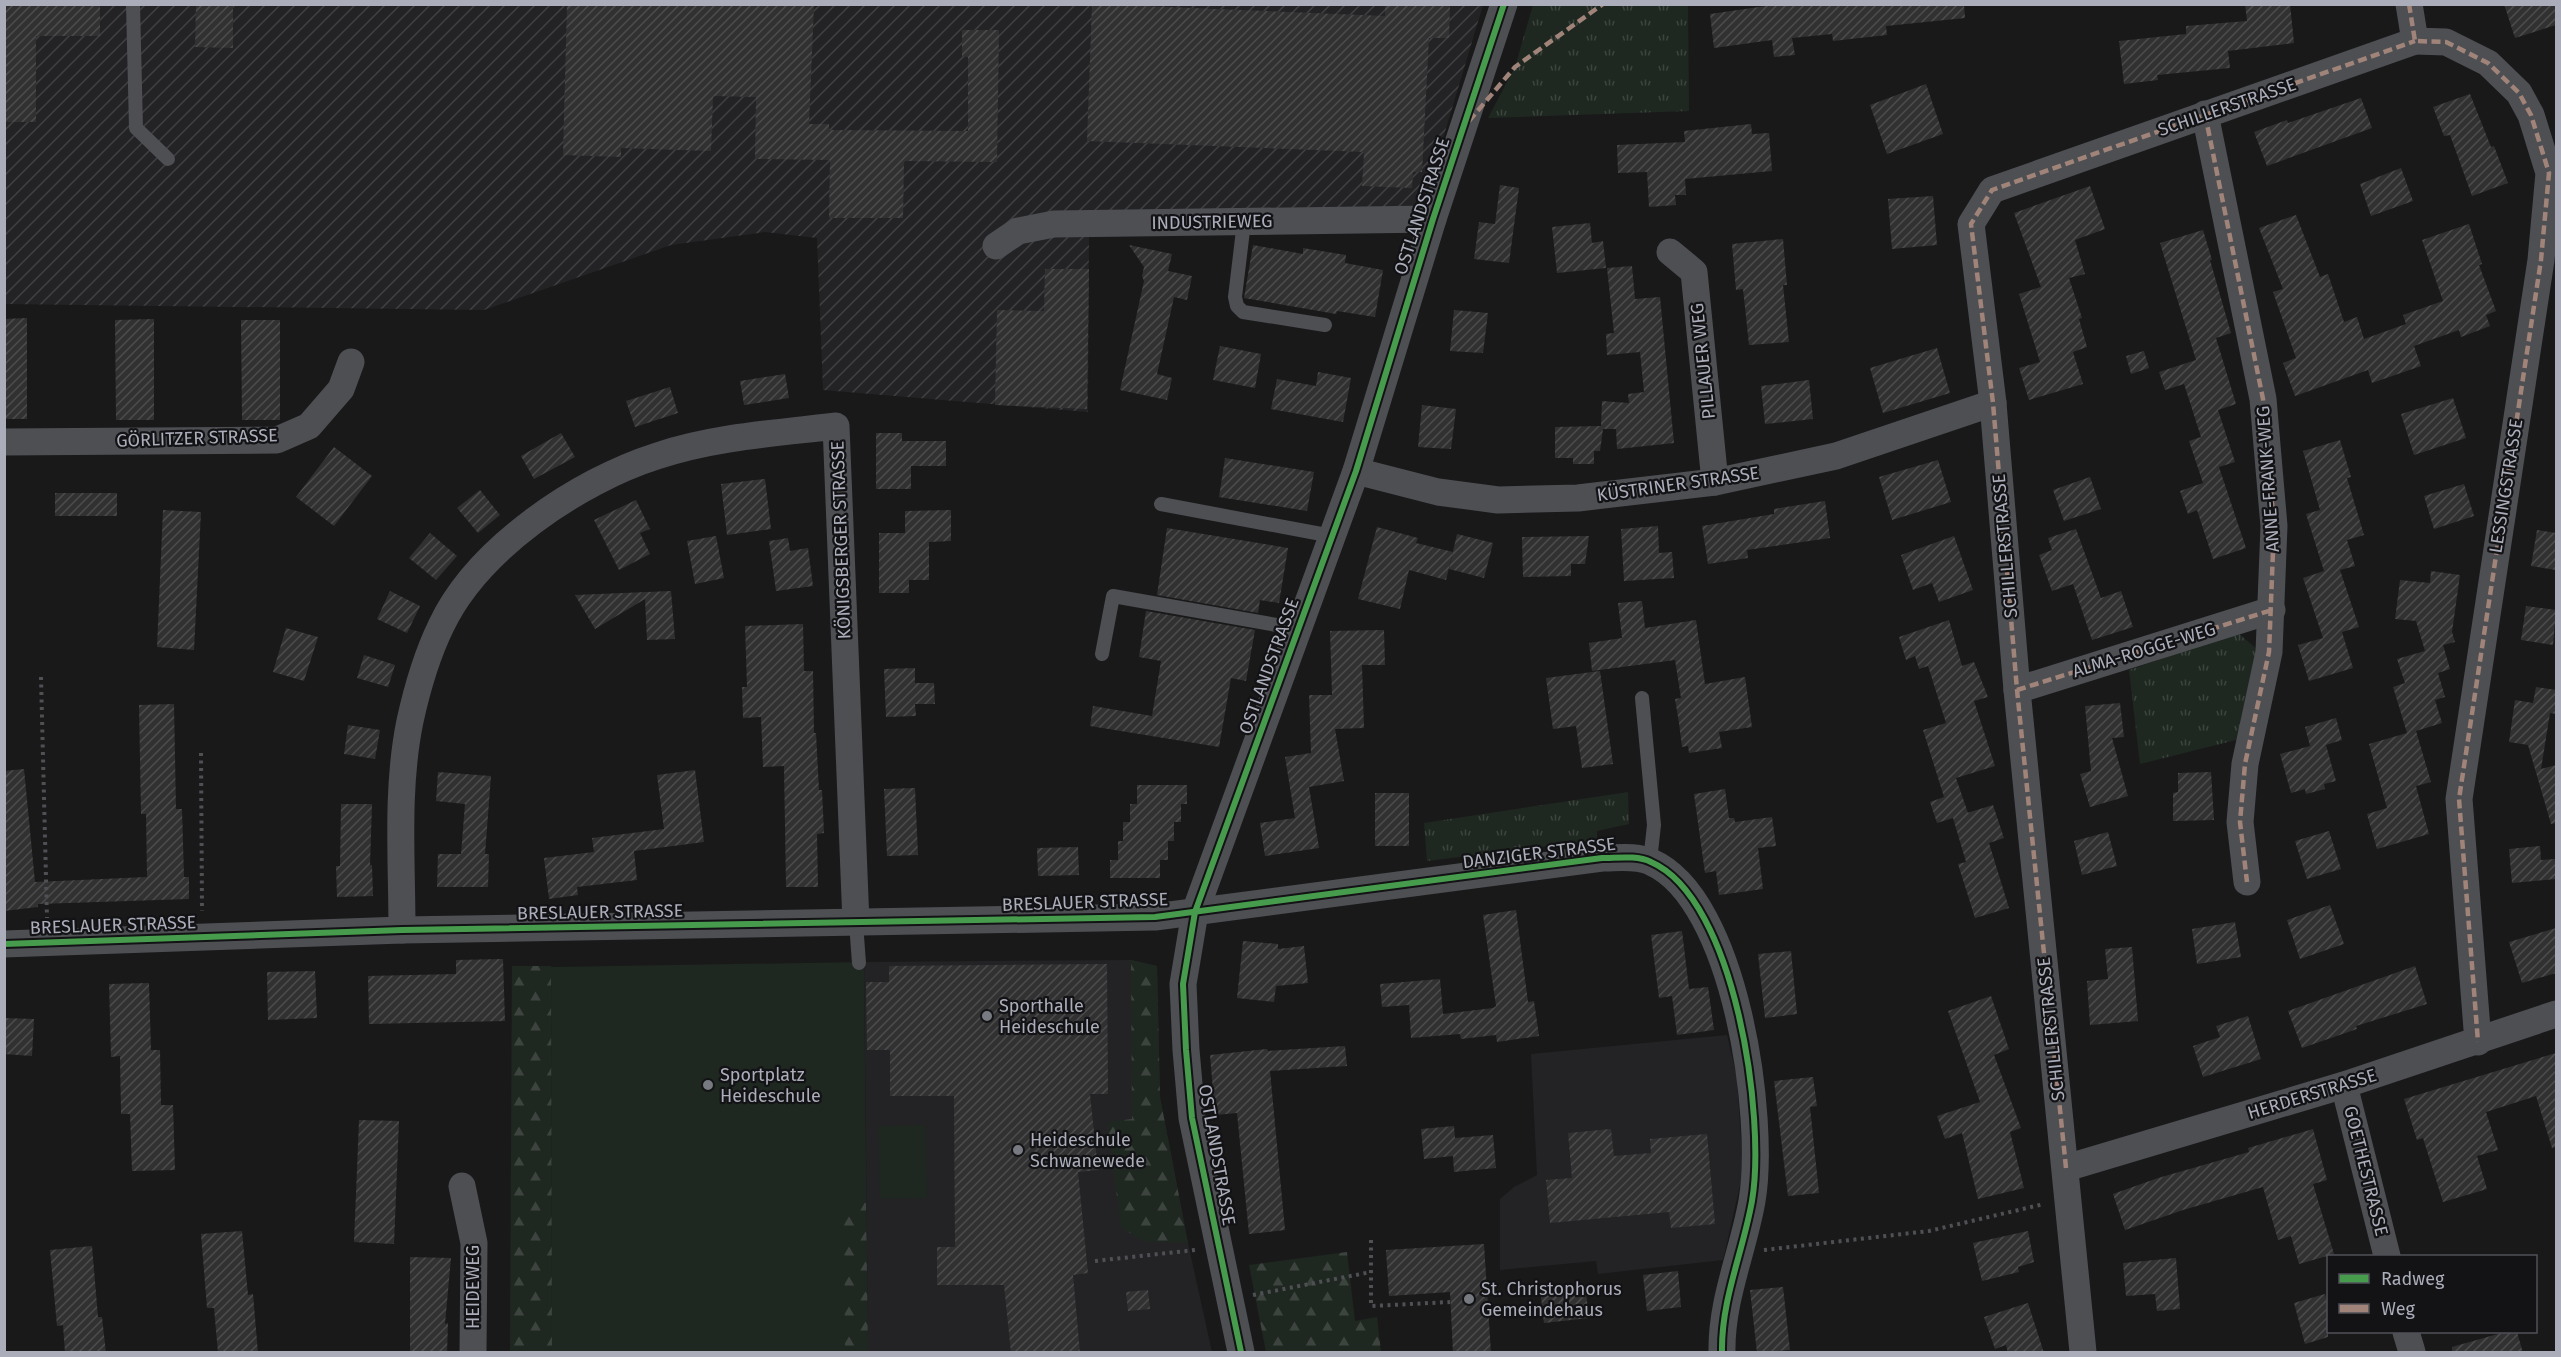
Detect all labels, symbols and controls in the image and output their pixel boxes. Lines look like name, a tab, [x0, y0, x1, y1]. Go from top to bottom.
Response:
street label: SCHILLERSTRASSE	[2155, 73, 2299, 141]
street label: OSTLANDSTRASSE	[1389, 134, 1455, 278]
street label: INDUSTRIEWEG	[1151, 210, 1273, 234]
street label: PILLAUER WEG	[1686, 302, 1720, 420]
street label: ANNE-FRANK-WEG	[2252, 405, 2284, 553]
street label: LESSINGSTRASSE	[2485, 417, 2527, 555]
street label: GÖRLITZER STRASSE	[116, 424, 278, 452]
street label: KÖNIGSBERGER STRASSE	[827, 440, 855, 640]
street label: KÜSTRINER STRASSE	[1595, 462, 1761, 506]
street label: SCHILLERSTRASSE	[1988, 473, 2022, 619]
street label: OSTLANDSTRASSE	[1234, 595, 1304, 737]
street label: ALMA-ROGGE-WEG	[2070, 618, 2218, 682]
street label: DANZIGER STRASSE	[1461, 833, 1617, 873]
street label: BRESLAUER STRASSE	[1001, 888, 1169, 916]
street label: BRESLAUER STRASSE	[517, 900, 683, 924]
street label: BRESLAUER STRASSE	[29, 911, 197, 939]
street label: SCHILLERSTRASSE	[2032, 956, 2070, 1102]
place label: Sporthalle Heideschule	[999, 995, 1100, 1038]
marker: Sporthalle Heideschule	[980, 1009, 994, 1023]
place label: Sportplatz Heideschule	[720, 1064, 821, 1107]
street label: HERDERSTRASSE	[2245, 1064, 2379, 1124]
marker: Sportplatz Heideschule	[701, 1078, 715, 1092]
street label: OSTLANDSTRASSE	[1194, 1083, 1240, 1227]
street label: GOETHESTRASSE	[2339, 1104, 2393, 1238]
place label: Heideschule Schwanewede	[1030, 1129, 1145, 1172]
marker: Heideschule Schwanewede	[1011, 1143, 1025, 1157]
street label: HEIDEWEG	[462, 1245, 484, 1329]
legend	[2327, 1255, 2537, 1333]
text: Radweg	[2381, 1268, 2445, 1290]
place label: St. Christophorus Gemeindehaus	[1481, 1278, 1622, 1321]
marker: St. Christophorus Gemeindehaus	[1462, 1292, 1476, 1306]
text: Weg	[2381, 1298, 2415, 1320]

